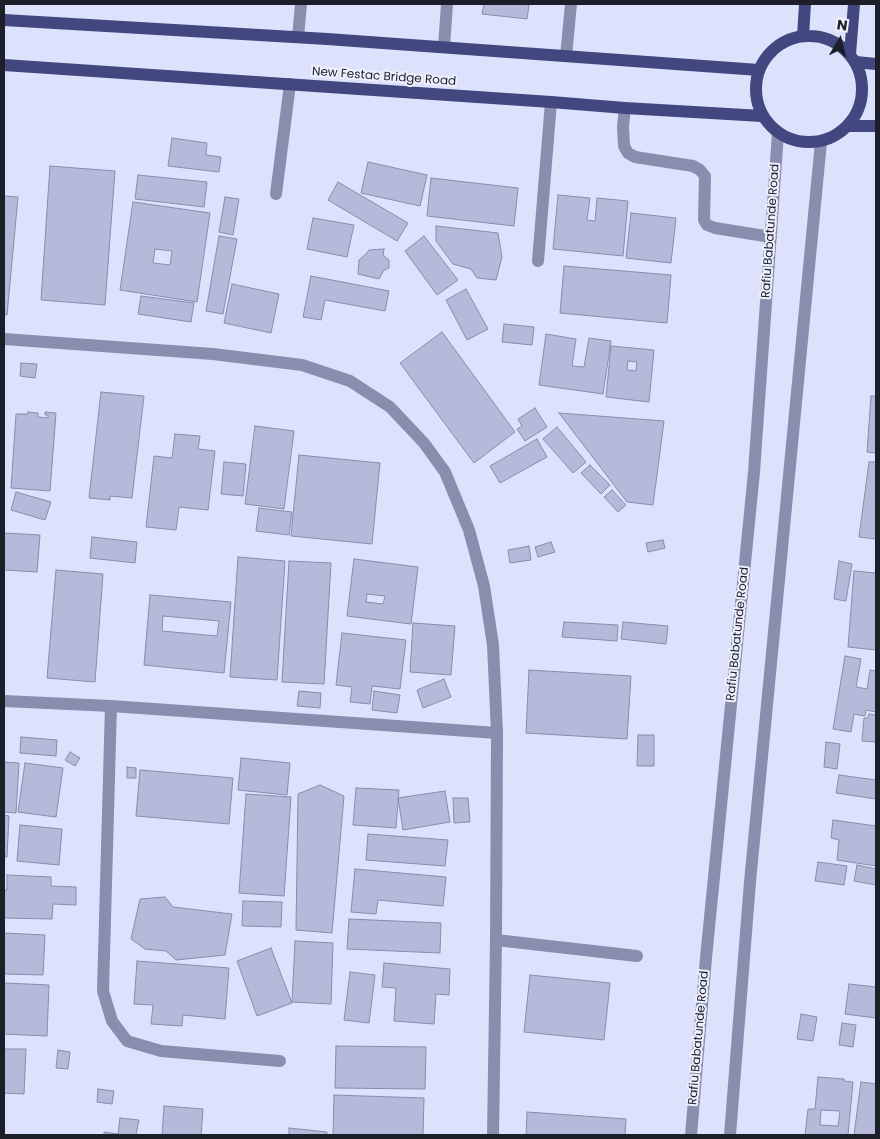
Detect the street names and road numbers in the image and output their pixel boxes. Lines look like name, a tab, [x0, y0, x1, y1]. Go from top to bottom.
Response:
street label: New Festac Bridge Road	[311, 65, 457, 89]
street label: Rafiu Babatunde Road	[759, 163, 783, 299]
street label: Rafiu Babatunde Road	[724, 566, 752, 702]
street label: Rafiu Babatunde Road	[686, 970, 712, 1106]

